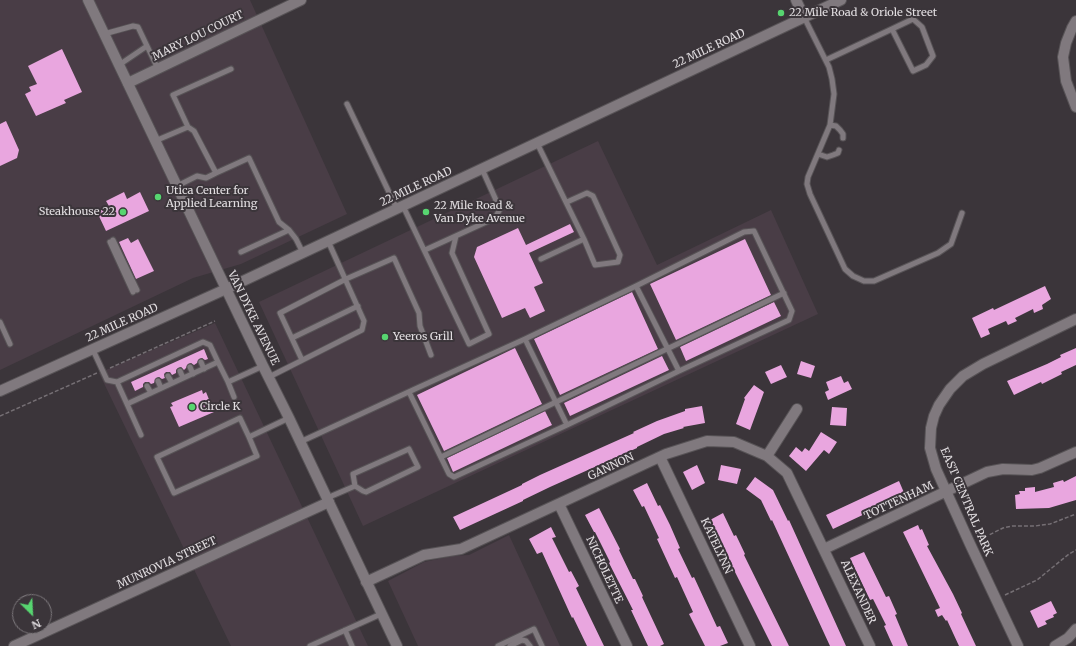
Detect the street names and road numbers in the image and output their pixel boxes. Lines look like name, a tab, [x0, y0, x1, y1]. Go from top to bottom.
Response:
street label: MARY LOU COURT	[150, 8, 246, 64]
street label: 22 MILE ROAD	[671, 27, 747, 71]
street label: 22 MILE ROAD	[378, 165, 454, 209]
street label: VAN DYKE AVENUE	[224, 269, 282, 367]
street label: 22 MILE ROAD	[84, 301, 160, 345]
street label: EAST CENTRAL PARK	[937, 446, 995, 558]
street label: GANNON	[586, 451, 636, 483]
street label: TOTTENHAM	[862, 479, 936, 523]
street label: KATELYNN	[697, 516, 735, 576]
street label: MUNROVIA STREET	[115, 534, 219, 592]
street label: NICHOLETTE	[583, 534, 625, 606]
street label: ALEXANDER	[837, 558, 879, 626]

